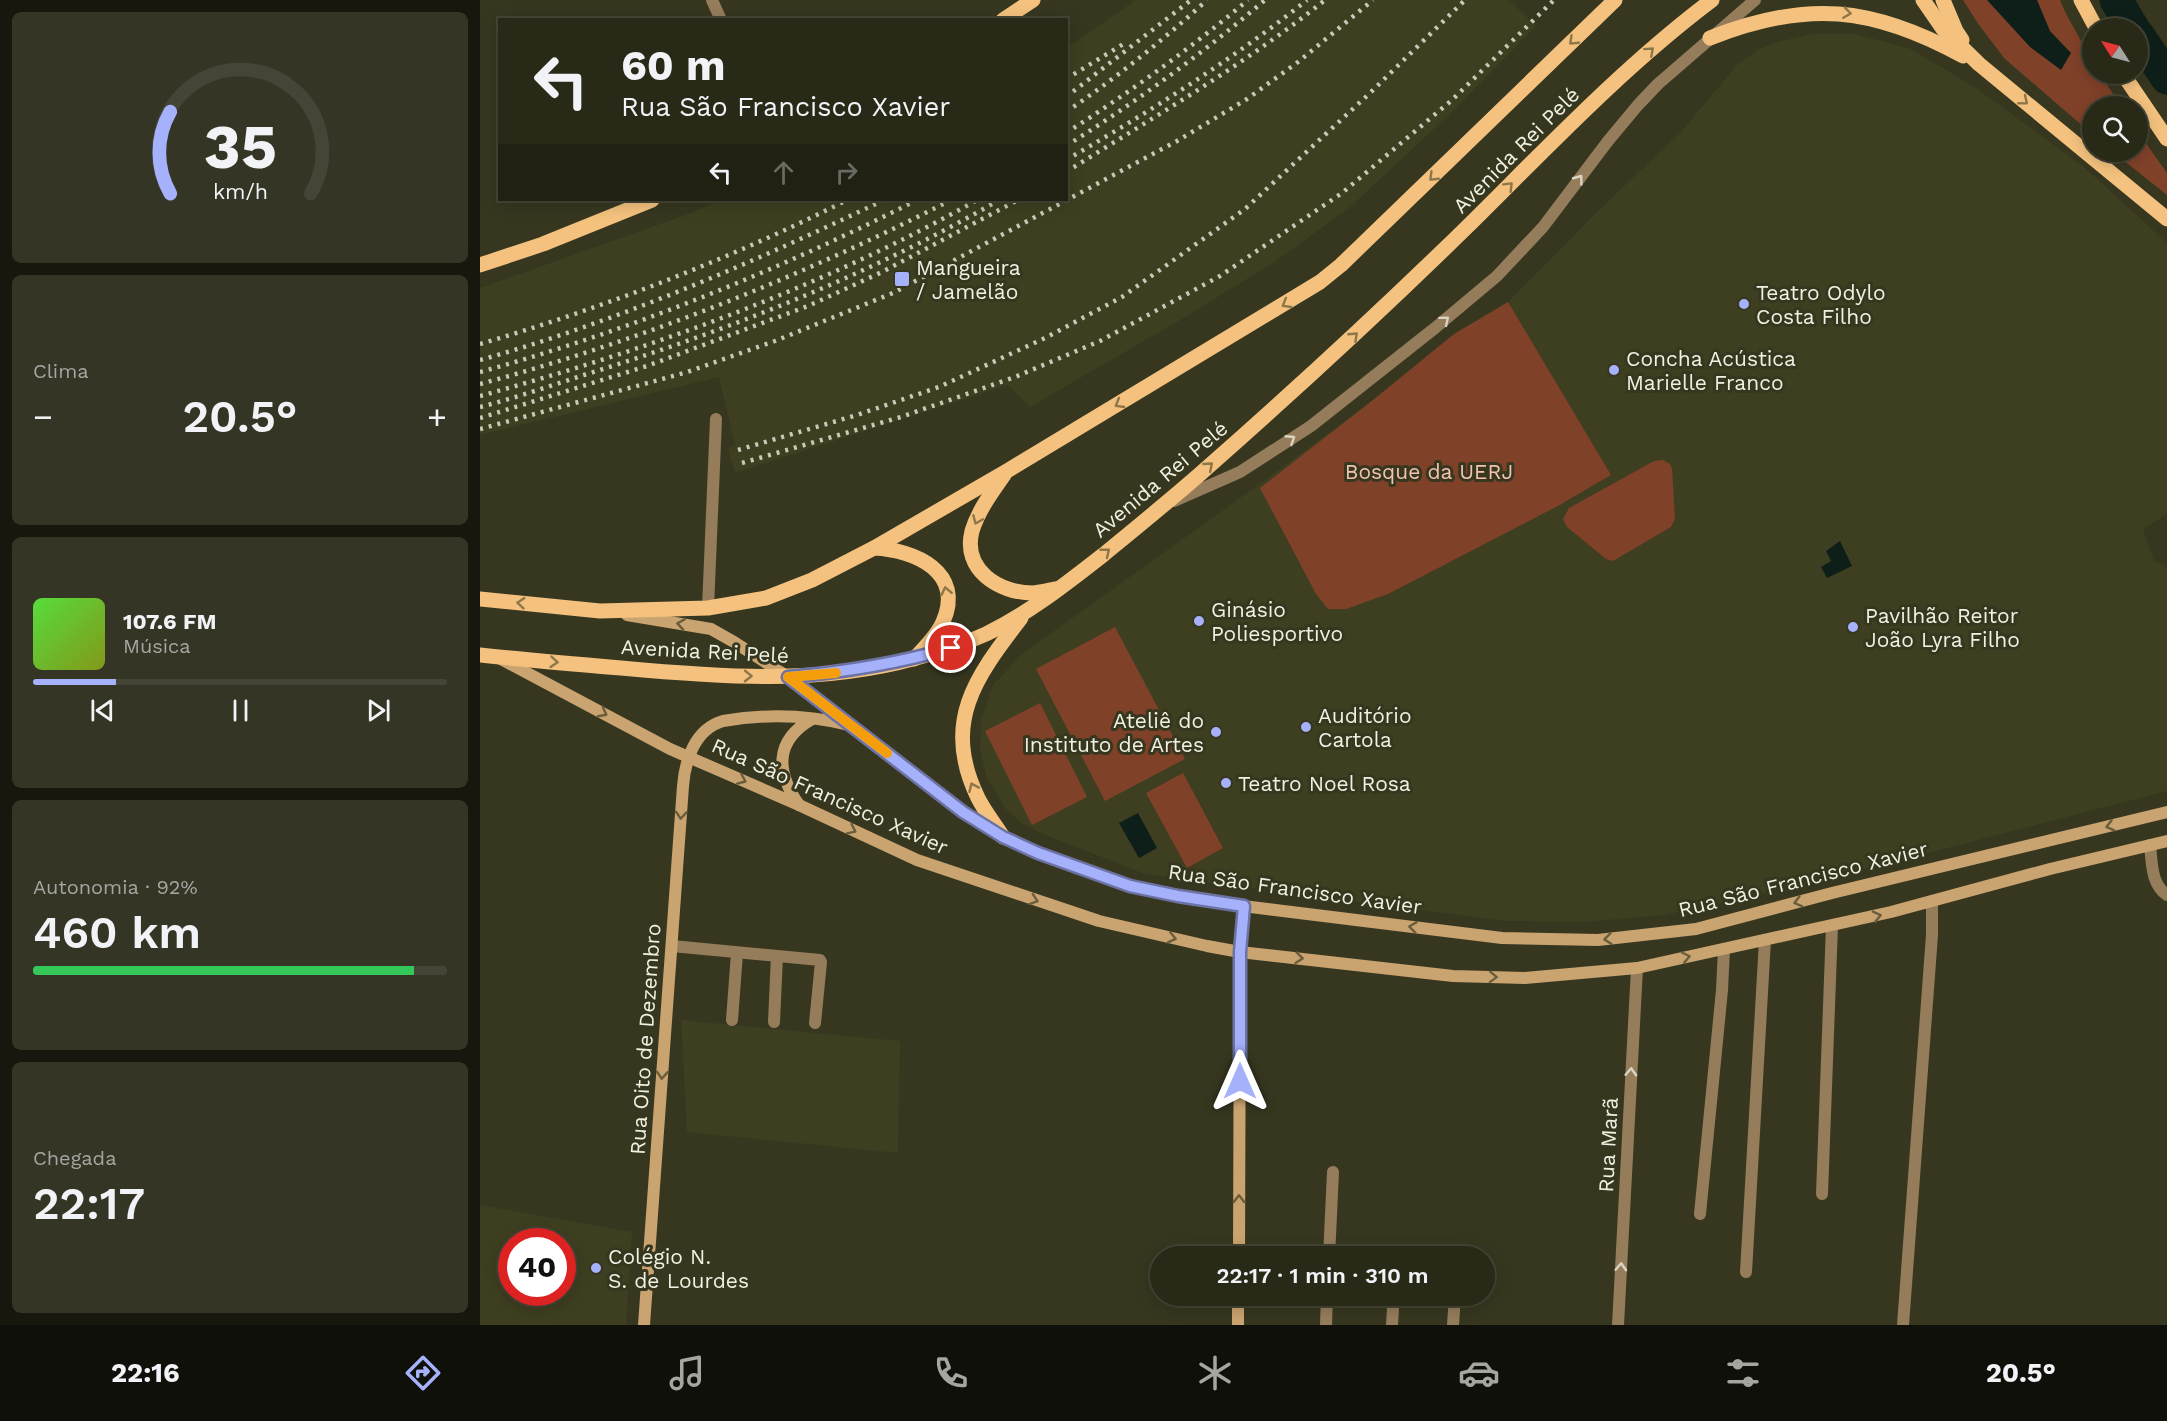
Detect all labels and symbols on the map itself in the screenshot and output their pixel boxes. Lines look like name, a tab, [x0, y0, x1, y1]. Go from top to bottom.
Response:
one-way arrow	[1843, 6, 1852, 18]
north arrow	[2082, 18, 2148, 84]
one-way arrow	[1569, 33, 1580, 44]
one-way arrow	[1643, 47, 1653, 58]
street label: Avenida Rei Pelé	[1448, 82, 1584, 218]
one-way arrow	[2017, 94, 2028, 105]
one-way arrow	[1429, 169, 1440, 180]
one-way arrow	[1572, 175, 1583, 186]
one-way arrow	[1502, 182, 1513, 193]
place label: Mangueira / Jamelão	[916, 255, 1021, 304]
marker: Mangueira / Jamelão	[893, 270, 911, 288]
place label: Teatro Odylo Costa Filho	[1756, 280, 1886, 329]
one-way arrow	[1282, 296, 1292, 308]
marker: Teatro Odylo Costa Filho	[1737, 297, 1751, 311]
one-way arrow	[1438, 316, 1449, 327]
one-way arrow	[1347, 332, 1357, 343]
place label: Concha Acústica Marielle Franco	[1626, 346, 1796, 395]
marker: Concha Acústica Marielle Franco	[1607, 363, 1621, 377]
one-way arrow	[1115, 397, 1125, 408]
street label: Avenida Rei Pelé	[1088, 415, 1232, 543]
one-way arrow	[1284, 435, 1295, 446]
park label: Bosque da UERJ	[1345, 459, 1513, 484]
one-way arrow	[1202, 463, 1213, 474]
one-way arrow	[972, 514, 984, 525]
one-way arrow	[1100, 548, 1111, 559]
one-way arrow	[940, 586, 953, 596]
one-way arrow	[516, 597, 525, 610]
place label: Ginásio Poliesportivo	[1211, 597, 1343, 646]
place label: Pavilhão Reitor João Lyra Filho	[1865, 603, 2020, 652]
marker: Ginásio Poliesportivo	[1192, 614, 1206, 628]
one-way arrow	[676, 618, 685, 630]
marker: Pavilhão Reitor João Lyra Filho	[1846, 620, 1860, 634]
pin	[925, 622, 976, 673]
street label: Avenida Rei Pelé	[620, 634, 790, 668]
one-way arrow	[549, 655, 558, 668]
one-way arrow	[744, 670, 753, 682]
place label: Auditório Cartola	[1318, 703, 1412, 752]
one-way arrow	[597, 706, 608, 718]
place label: Ateliê do Instituto de Artes	[1024, 708, 1204, 757]
marker: Auditório Cartola	[1299, 720, 1313, 734]
marker: Ateliê do Instituto de Artes	[1209, 725, 1223, 739]
street label: Rua São Francisco Xavier	[708, 732, 952, 860]
place label: Teatro Noel Rosa	[1238, 771, 1411, 796]
one-way arrow	[736, 773, 747, 785]
marker: Teatro Noel Rosa	[1219, 776, 1233, 790]
one-way arrow	[968, 782, 980, 793]
one-way arrow	[675, 810, 688, 819]
one-way arrow	[2105, 818, 2115, 831]
one-way arrow	[846, 823, 857, 834]
street label: Rua São Francisco Xavier	[1676, 836, 1931, 922]
street label: Rua São Francisco Xavier	[1166, 859, 1424, 919]
one-way arrow	[1028, 893, 1039, 906]
one-way arrow	[1794, 895, 1804, 907]
one-way arrow	[1871, 910, 1881, 923]
street label: Rua Oito de Dezembro	[624, 922, 666, 1156]
one-way arrow	[1409, 922, 1418, 934]
one-way arrow	[1167, 931, 1177, 944]
one-way arrow	[1603, 932, 1612, 945]
one-way arrow	[1294, 951, 1303, 964]
one-way arrow	[1681, 951, 1691, 964]
one-way arrow	[1488, 970, 1497, 983]
position arrow	[1208, 1049, 1272, 1113]
one-way arrow	[1625, 1067, 1638, 1076]
one-way arrow	[656, 1070, 669, 1079]
street label: Rua Marã	[1593, 1097, 1623, 1193]
one-way arrow	[1233, 1194, 1245, 1203]
speed limit sign: 40	[498, 1228, 576, 1306]
place label: Colégio N. S. de Lourdes	[608, 1244, 749, 1293]
marker: Colégio N. S. de Lourdes	[589, 1261, 603, 1275]
one-way arrow	[1614, 1262, 1627, 1271]

